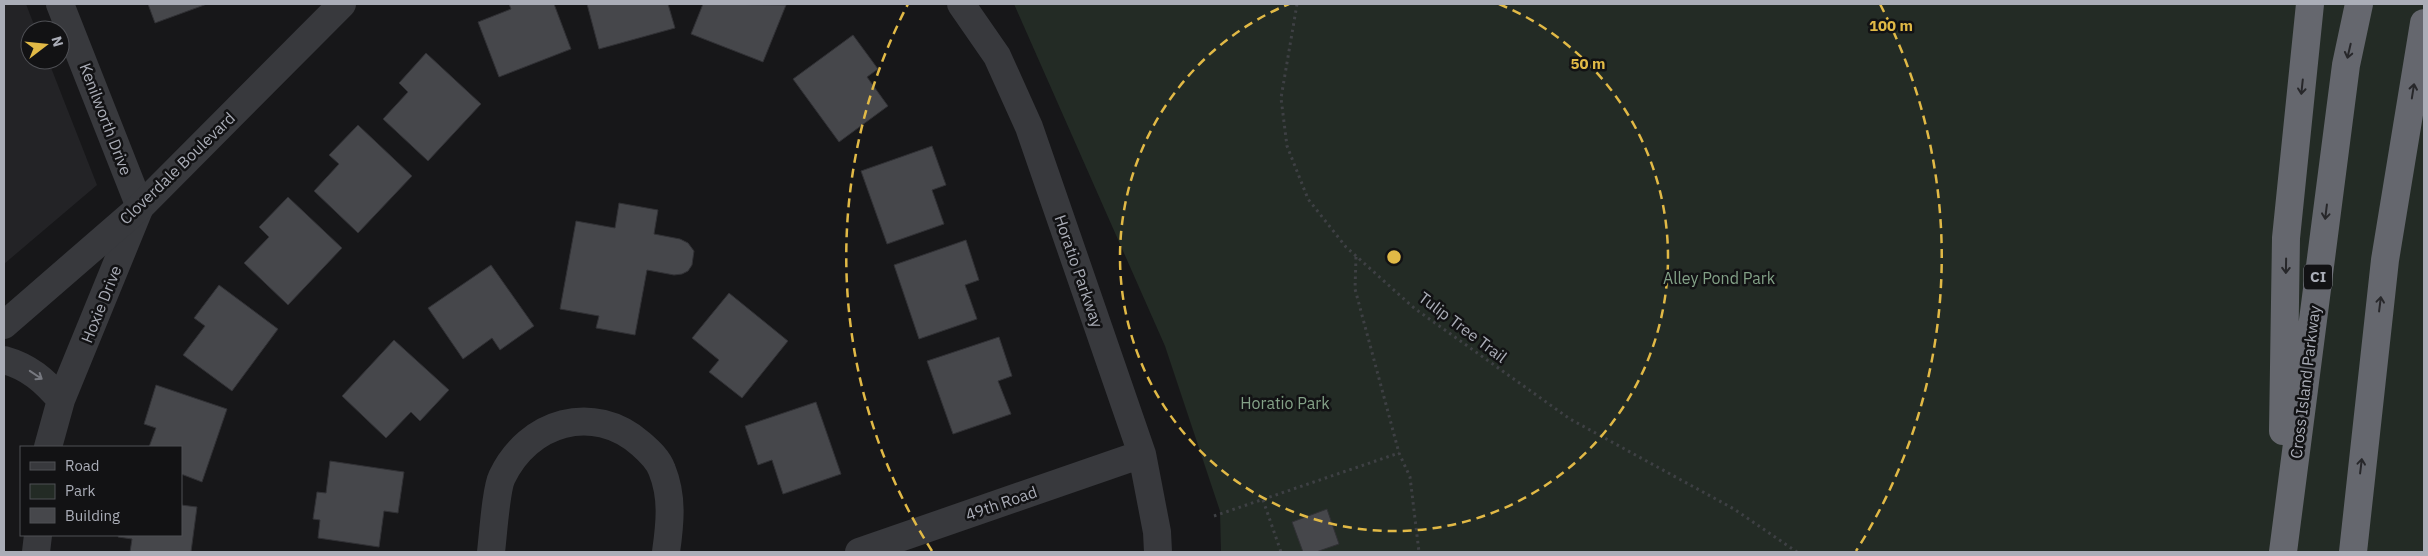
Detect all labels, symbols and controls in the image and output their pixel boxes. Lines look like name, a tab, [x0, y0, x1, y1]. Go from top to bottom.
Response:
text: 100 m	[1869, 16, 1913, 35]
north arrow	[20, 20, 70, 70]
text: N	[47, 34, 68, 49]
one-way arrow	[2343, 43, 2353, 59]
text: 50 m	[1571, 54, 1605, 73]
street label: Kenilworth Drive	[75, 60, 137, 178]
one-way arrow	[2297, 79, 2307, 95]
one-way arrow	[2408, 84, 2418, 100]
street label: Cloverdale Boulevard	[115, 108, 239, 228]
one-way arrow	[2321, 204, 2331, 220]
street label: Horatio Parkway	[1050, 212, 1108, 330]
centre of rings	[1385, 248, 1403, 266]
one-way arrow	[2281, 258, 2291, 274]
street label: Hoxie Drive	[76, 262, 126, 346]
road number: CI	[2304, 264, 2332, 290]
park label: Alley Pond Park	[1663, 268, 1776, 288]
street label: Tulip Tree Trail	[1415, 287, 1511, 367]
one-way arrow	[2375, 296, 2385, 312]
street label: Cross Island Parkway	[2286, 304, 2324, 460]
one-way arrow	[29, 369, 43, 380]
park label: Horatio Park	[1240, 393, 1330, 413]
legend	[20, 446, 182, 536]
text: Road	[65, 456, 100, 475]
one-way arrow	[2356, 458, 2366, 474]
text: Park	[65, 481, 95, 500]
street label: 49th Road	[963, 481, 1039, 525]
text: Building	[65, 506, 120, 525]

